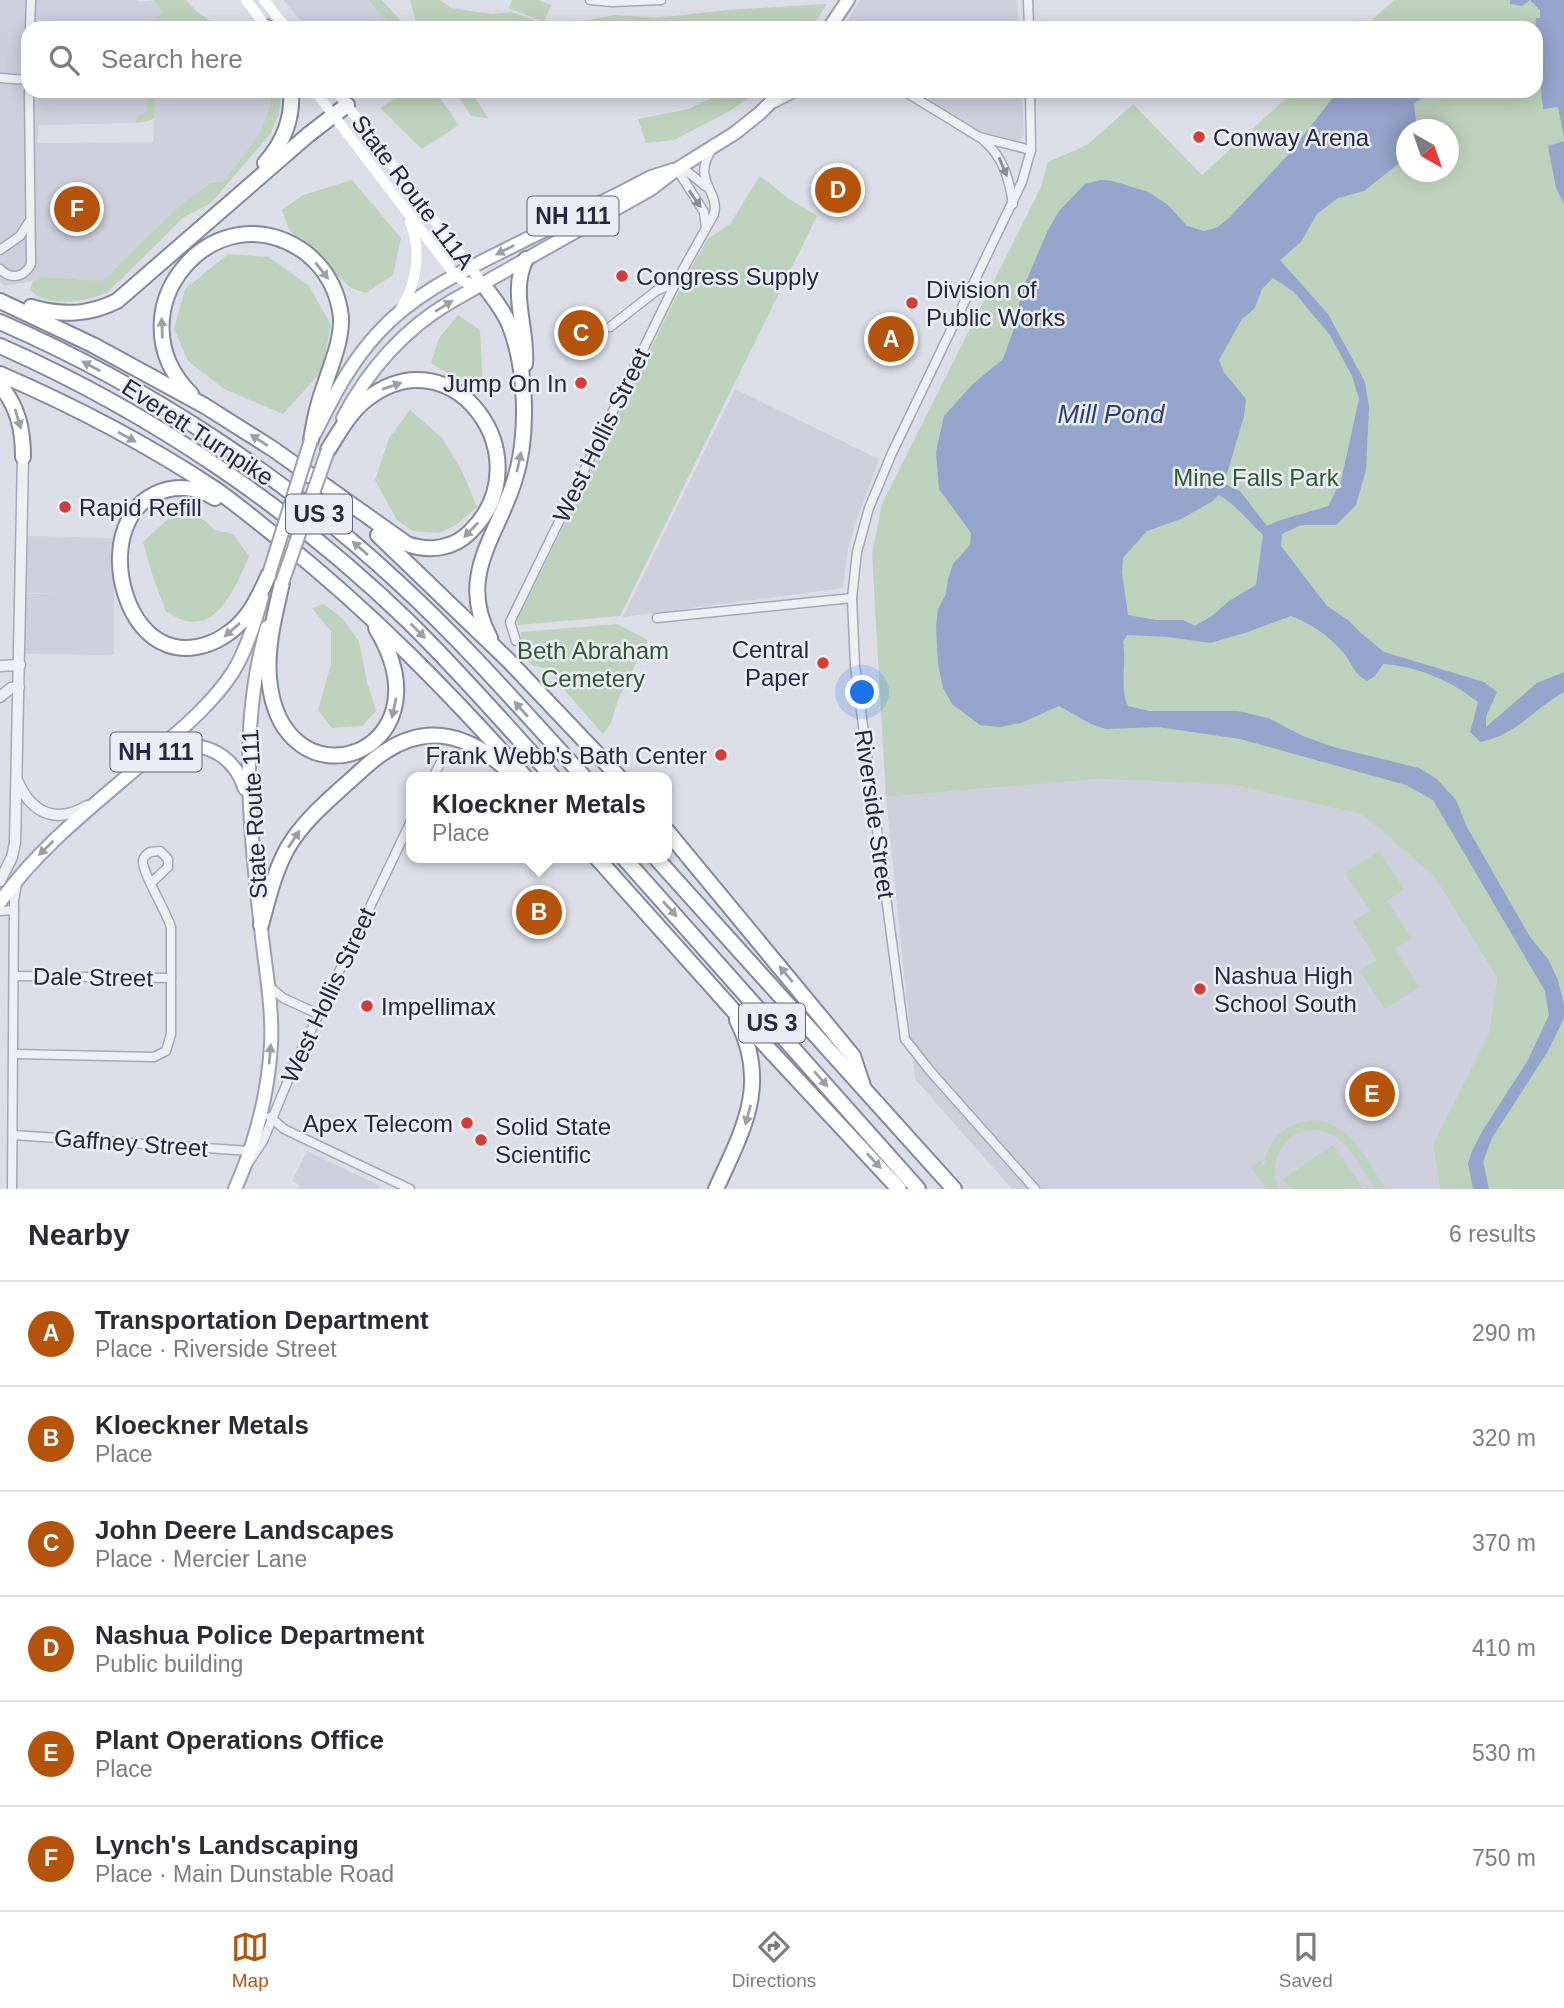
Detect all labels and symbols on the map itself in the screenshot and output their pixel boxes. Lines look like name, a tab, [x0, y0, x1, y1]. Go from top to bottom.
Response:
street label: State Route 111A	[346, 110, 480, 274]
north arrow	[1396, 119, 1459, 182]
place label: Conway Arena	[1213, 124, 1370, 151]
marker: Conway Arena	[1191, 129, 1207, 145]
one-way arrow	[997, 157, 1009, 177]
pin: D	[815, 164, 861, 216]
pin: F	[54, 183, 100, 235]
one-way arrow	[688, 190, 702, 208]
road number: NH 111	[528, 196, 618, 236]
one-way arrow	[495, 245, 515, 256]
one-way arrow	[315, 261, 330, 279]
place label: Congress Supply	[636, 263, 819, 290]
marker: Congress Supply	[614, 268, 630, 284]
place label: Division of Public Works	[926, 276, 1066, 331]
marker: Division of Public Works	[904, 295, 920, 311]
one-way arrow	[434, 300, 453, 313]
pin: C	[558, 307, 604, 359]
pin: A	[868, 313, 914, 365]
one-way arrow	[156, 317, 167, 339]
street label: West Hollis Street	[547, 343, 655, 526]
one-way arrow	[81, 360, 101, 372]
place label: Jump On In	[443, 370, 567, 397]
street label: Everett Turnpike	[117, 373, 279, 491]
marker: Jump On In	[573, 375, 589, 391]
one-way arrow	[382, 380, 403, 391]
water label: Mill Pond	[1058, 399, 1166, 429]
one-way arrow	[14, 409, 24, 430]
one-way arrow	[117, 431, 137, 443]
one-way arrow	[250, 433, 268, 447]
one-way arrow	[514, 451, 525, 473]
park label: Mine Falls Park	[1173, 464, 1340, 491]
place label: Rapid Refill	[79, 494, 202, 521]
road number: US 3	[286, 494, 352, 534]
marker: Rapid Refill	[57, 499, 73, 515]
one-way arrow	[463, 521, 479, 538]
one-way arrow	[351, 540, 369, 556]
one-way arrow	[223, 622, 241, 638]
one-way arrow	[410, 623, 427, 640]
place label: Central Paper	[732, 636, 809, 691]
park label: Beth Abraham Cemetery	[517, 637, 669, 692]
marker: Central Paper	[815, 655, 831, 671]
your location	[845, 675, 879, 709]
one-way arrow	[388, 697, 399, 719]
one-way arrow	[513, 700, 529, 718]
street label: State Route 111	[236, 728, 272, 900]
street label: Riverside Street	[850, 728, 900, 901]
road number: NH 111	[110, 732, 202, 772]
place label: Frank Webb's Bath Center	[425, 742, 707, 769]
marker: Frank Webb's Bath Center	[713, 747, 729, 763]
one-way arrow	[287, 830, 301, 848]
one-way arrow	[38, 839, 55, 856]
pin: B	[516, 886, 562, 938]
one-way arrow	[662, 900, 678, 918]
street label: West Hollis Street	[276, 903, 381, 1087]
street label: Dale Street	[33, 962, 154, 992]
place label: Nashua High School South	[1214, 962, 1357, 1017]
one-way arrow	[779, 966, 794, 983]
marker: Nashua High School South	[1192, 981, 1208, 997]
place label: Impellimax	[381, 993, 496, 1020]
marker: Impellimax	[359, 998, 375, 1014]
road number: US 3	[739, 1004, 805, 1042]
one-way arrow	[265, 1043, 276, 1065]
pin: E	[1349, 1068, 1395, 1120]
one-way arrow	[813, 1070, 828, 1087]
one-way arrow	[742, 1104, 753, 1126]
place label: Apex Telecom	[303, 1110, 453, 1137]
place label: Solid State Scientific	[495, 1113, 611, 1168]
marker: Apex Telecom	[459, 1115, 475, 1131]
street label: Gaffney Street	[53, 1124, 209, 1162]
marker: Solid State Scientific	[473, 1132, 489, 1148]
one-way arrow	[865, 1152, 881, 1169]

